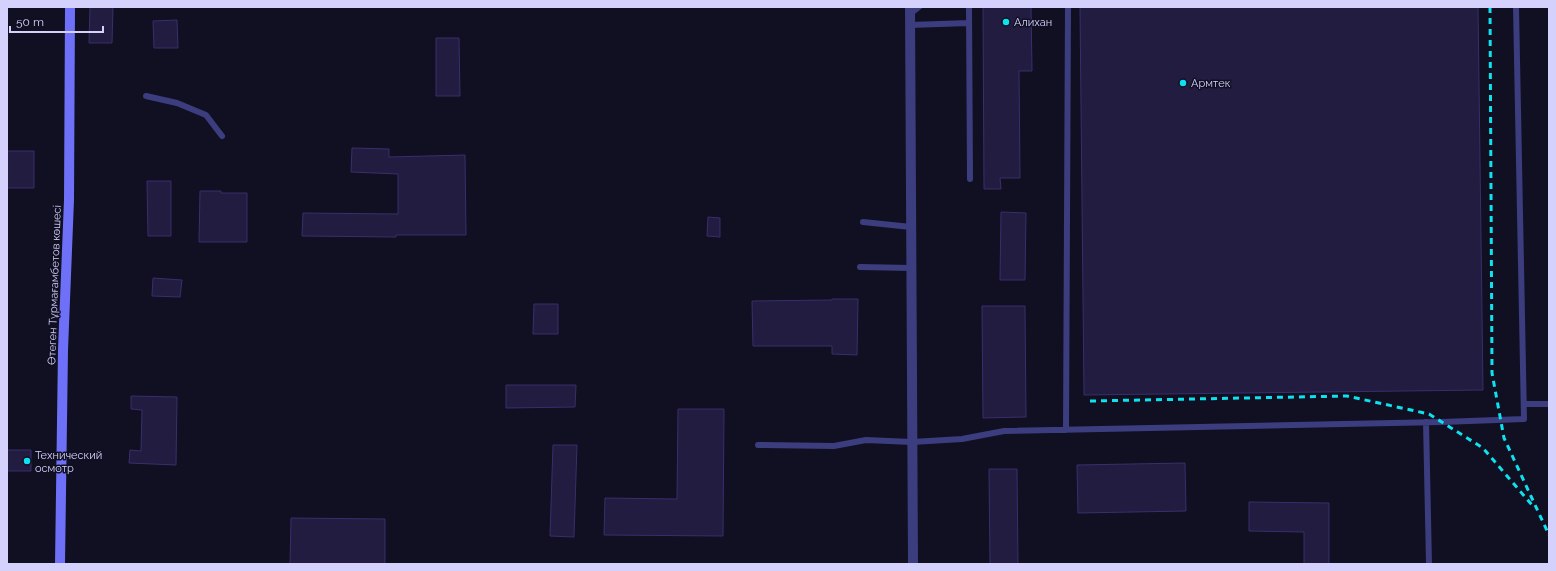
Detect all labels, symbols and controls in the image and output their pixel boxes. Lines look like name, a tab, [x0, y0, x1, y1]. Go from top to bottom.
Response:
scale bar	[10, 8, 103, 34]
text: 50 m	[16, 15, 44, 29]
place label: Алихан	[1014, 16, 1052, 29]
marker: Алихан	[1001, 17, 1011, 27]
place label: Армтек	[1191, 77, 1231, 90]
marker: Армтек	[1178, 78, 1188, 88]
street label: Өтеген Тұрмағамбетов көшесі	[45, 205, 64, 365]
place label: Технический осмотр	[35, 449, 102, 475]
marker: Технический осмотр	[22, 456, 32, 466]

